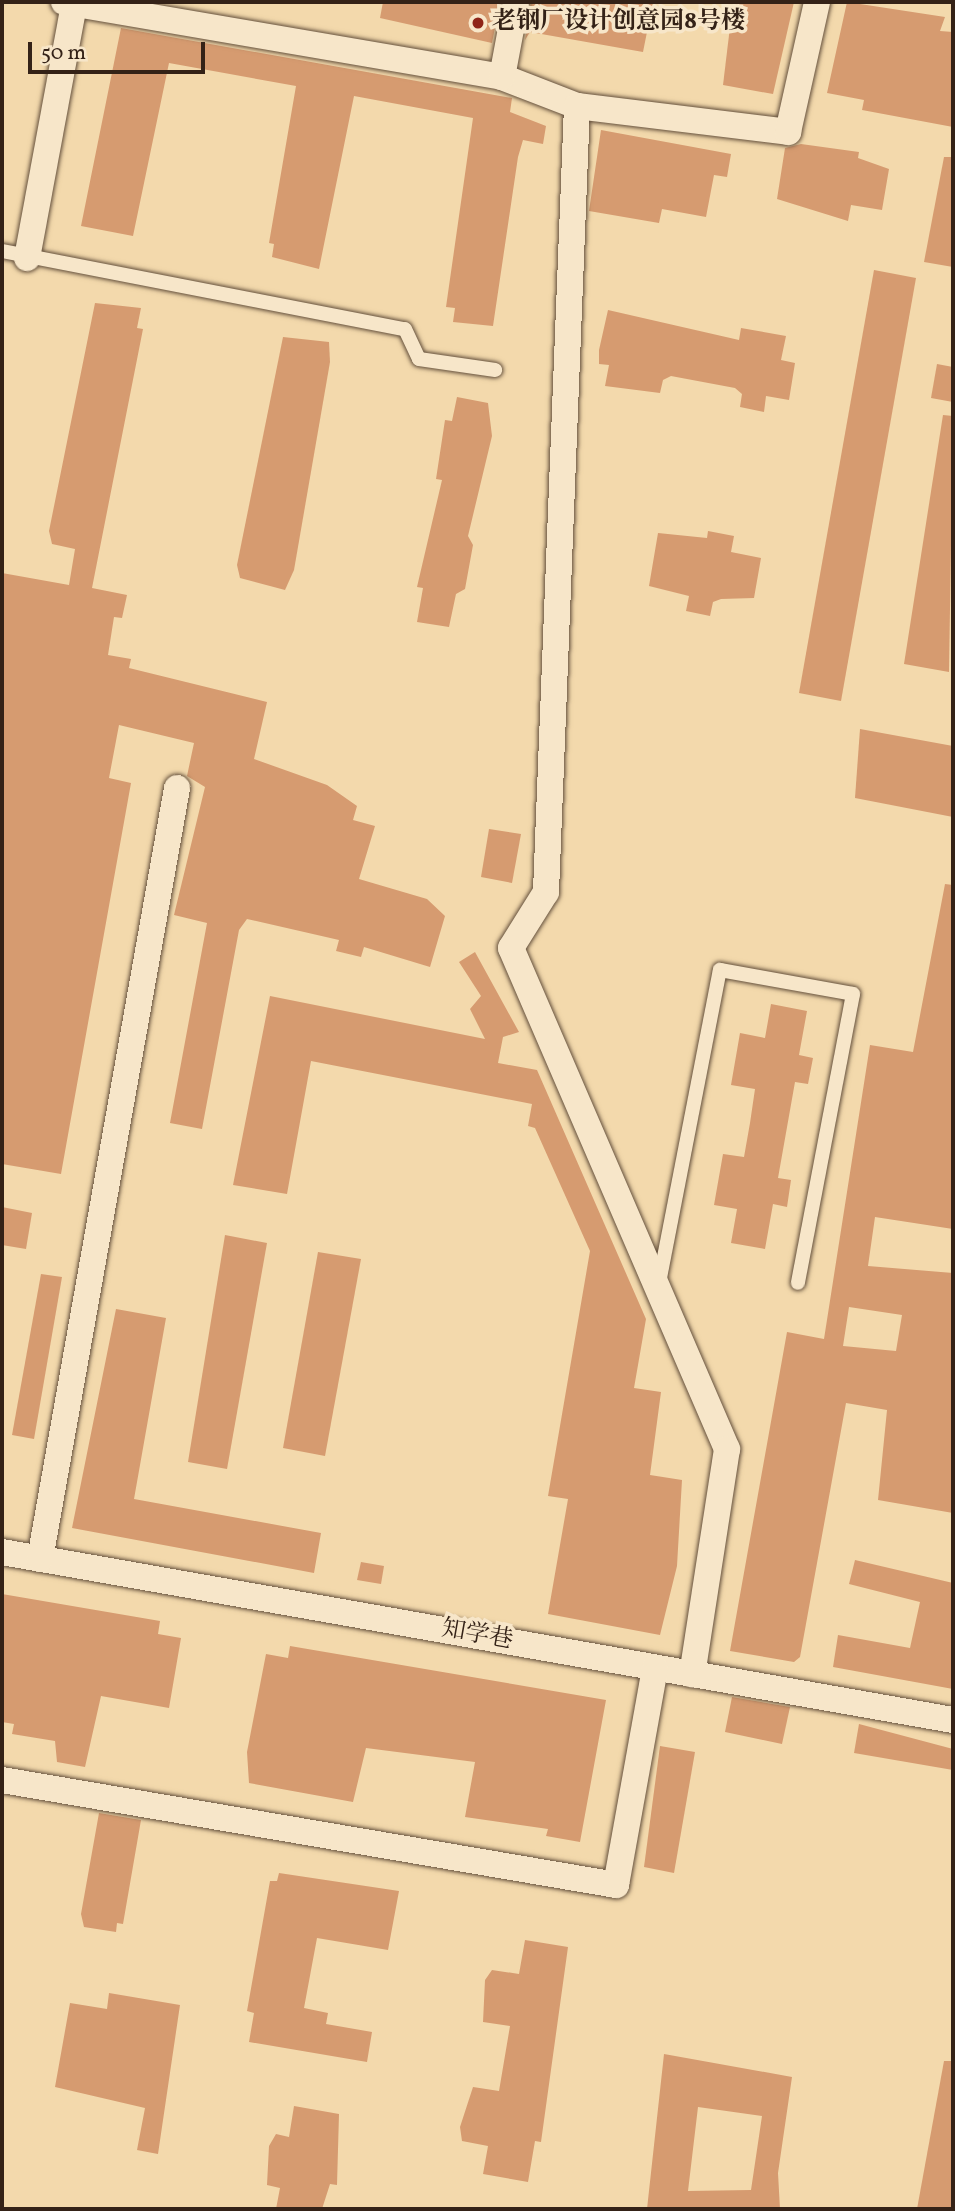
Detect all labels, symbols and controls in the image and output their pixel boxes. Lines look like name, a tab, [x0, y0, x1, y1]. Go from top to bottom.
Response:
place label: 老钢厂设计创意园8号楼	[492, 9, 745, 37]
marker: 老钢厂设计创意园8号楼	[470, 15, 486, 31]
scale bar	[32, 28, 208, 72]
text: 50 m	[41, 39, 86, 68]
street label: 知学巷	[439, 1616, 515, 1656]

